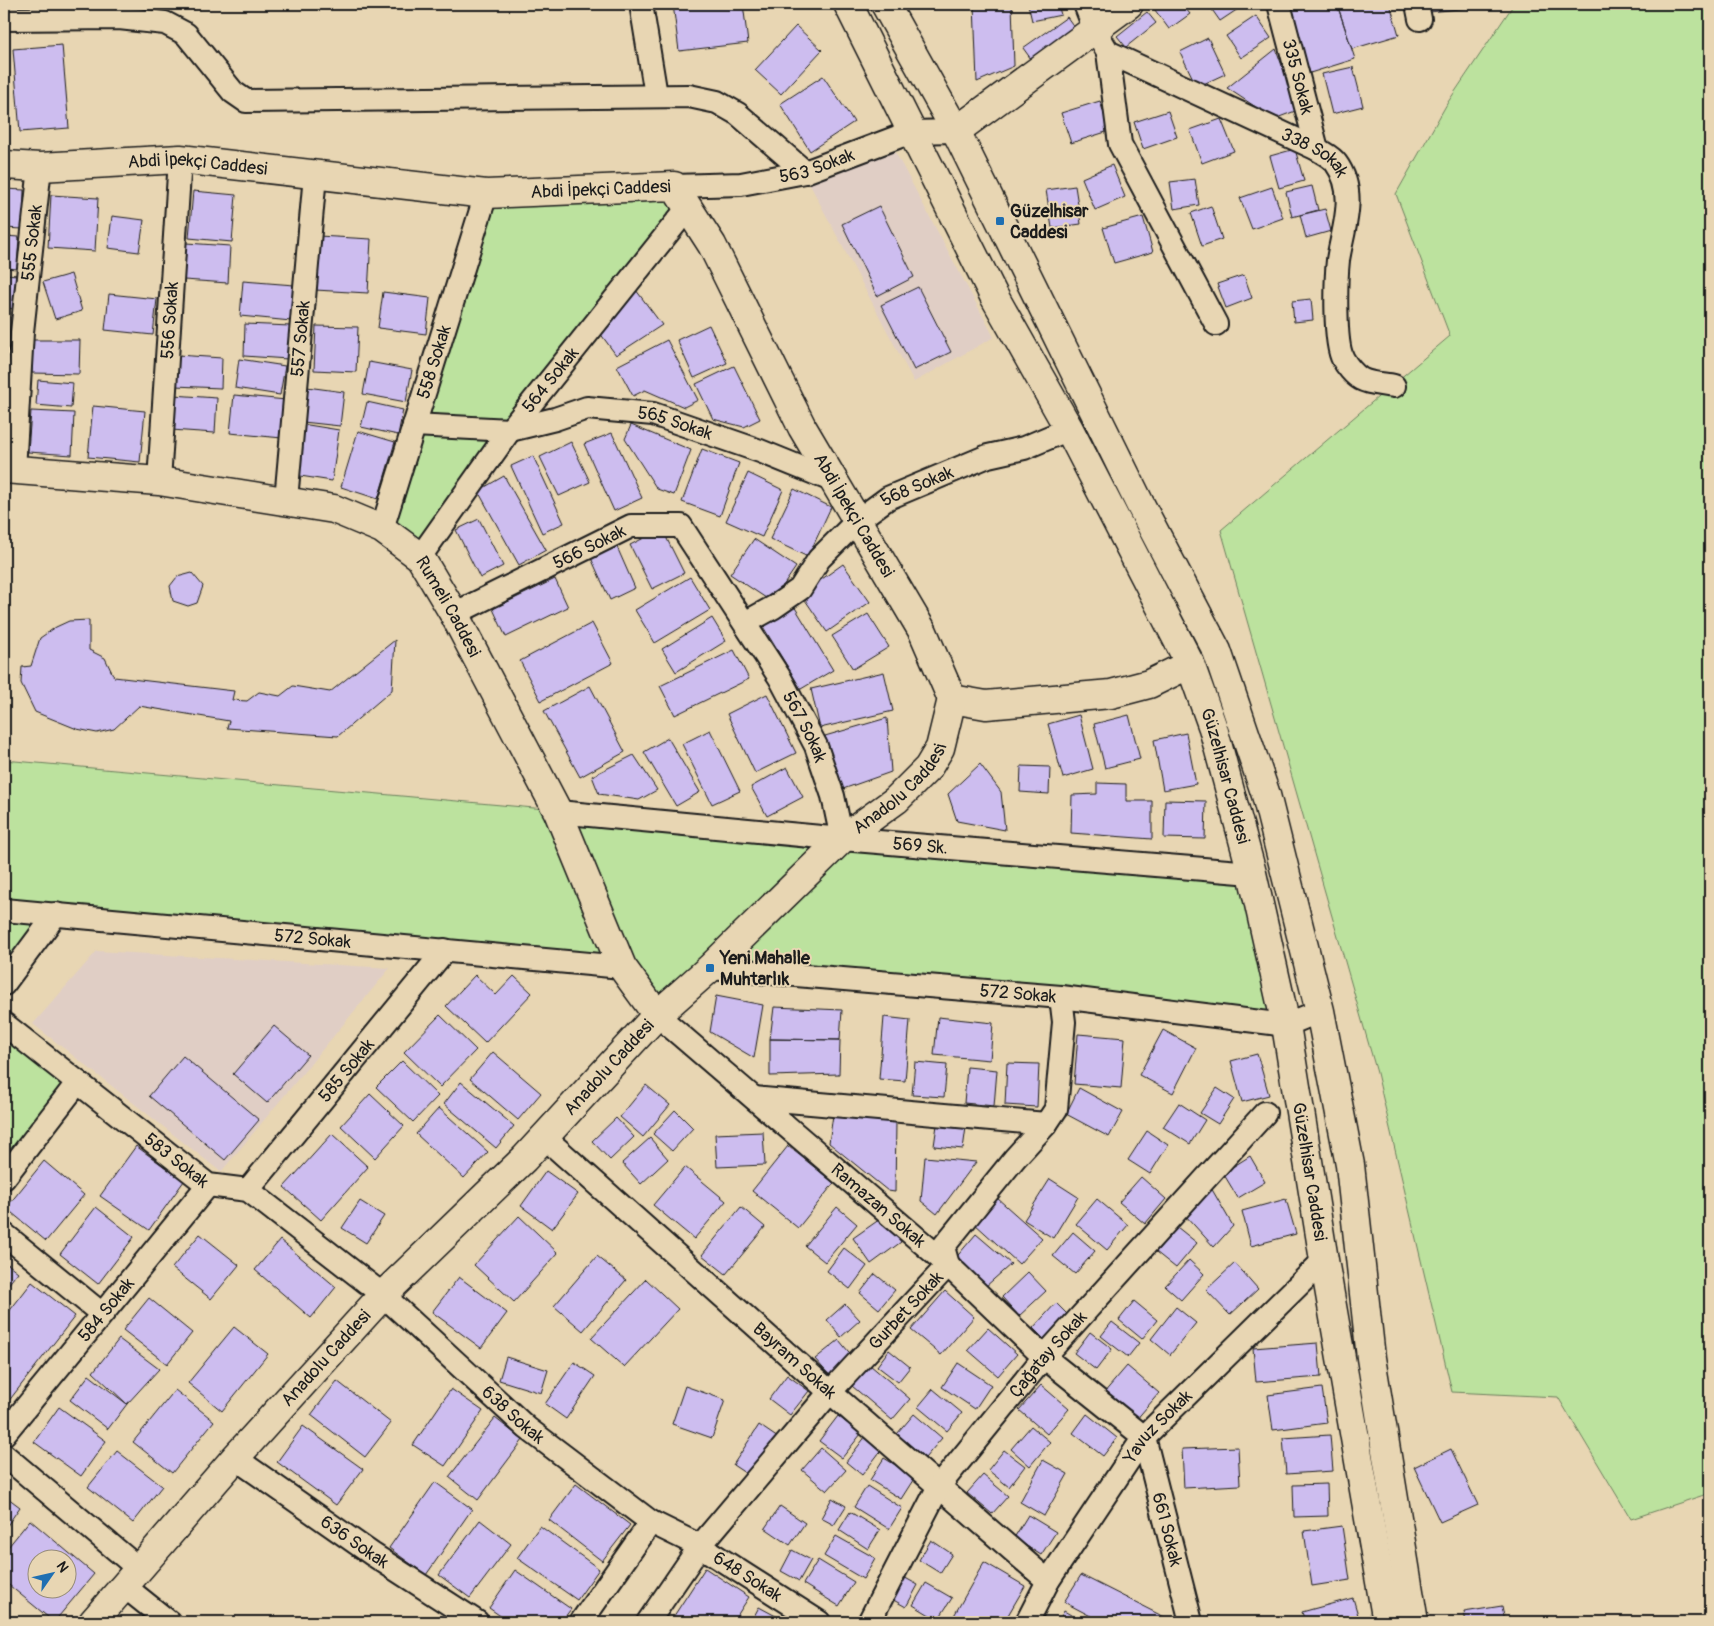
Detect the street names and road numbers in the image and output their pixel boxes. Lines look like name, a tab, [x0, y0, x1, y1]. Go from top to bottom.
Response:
street label: 335 Sokak	[1277, 36, 1319, 117]
street label: 338 Sokak	[1277, 123, 1353, 181]
street label: 563 Sokak	[777, 143, 858, 189]
street label: Abdi İpekçi Caddesi	[127, 148, 269, 181]
street label: Abdi İpekçi Caddesi	[530, 175, 671, 204]
street label: 555 Sokak	[17, 203, 48, 282]
street label: 556 Sokak	[156, 280, 184, 360]
street label: 557 Sokak	[286, 299, 316, 378]
street label: 558 Sokak	[412, 322, 457, 402]
street label: 564 Sokak	[517, 342, 584, 418]
street label: 565 Sokak	[637, 402, 716, 446]
street label: Abdi İpekçi Caddesi	[808, 449, 899, 582]
street label: 568 Sokak	[876, 461, 957, 512]
street label: 566 Sokak	[549, 519, 630, 575]
street label: Rumeli Caddesi	[410, 552, 486, 661]
street label: 567 Sokak	[777, 687, 832, 766]
street label: Güzelhisar Caddesi	[1195, 705, 1255, 846]
street label: Anadolu Caddesi	[849, 742, 953, 839]
street label: 569 Sk.	[892, 832, 949, 860]
street label: 572 Sokak	[273, 924, 352, 954]
street label: 572 Sokak	[979, 979, 1058, 1009]
street label: Anadolu Caddesi	[559, 1014, 659, 1121]
street label: 585 Sokak	[314, 1033, 380, 1107]
street label: Güzelhisar Caddesi	[1287, 1101, 1332, 1243]
street label: 583 Sokak	[139, 1128, 214, 1194]
street label: Ramazan Sokak	[826, 1158, 931, 1253]
street label: Gurbet Sokak	[864, 1266, 949, 1355]
street label: 584 Sokak	[73, 1272, 140, 1347]
street label: Anadolu Caddesi	[276, 1305, 376, 1412]
street label: Çağatay Sokak	[1004, 1306, 1093, 1403]
street label: Bayram Sokak	[748, 1318, 841, 1405]
street label: 638 Sokak	[476, 1381, 549, 1450]
street label: Yavuz Sokak	[1118, 1385, 1198, 1469]
street label: 661 Sokak	[1147, 1490, 1188, 1569]
street label: 636 Sokak	[316, 1510, 393, 1574]
street label: 648 Sokak	[709, 1546, 787, 1608]

